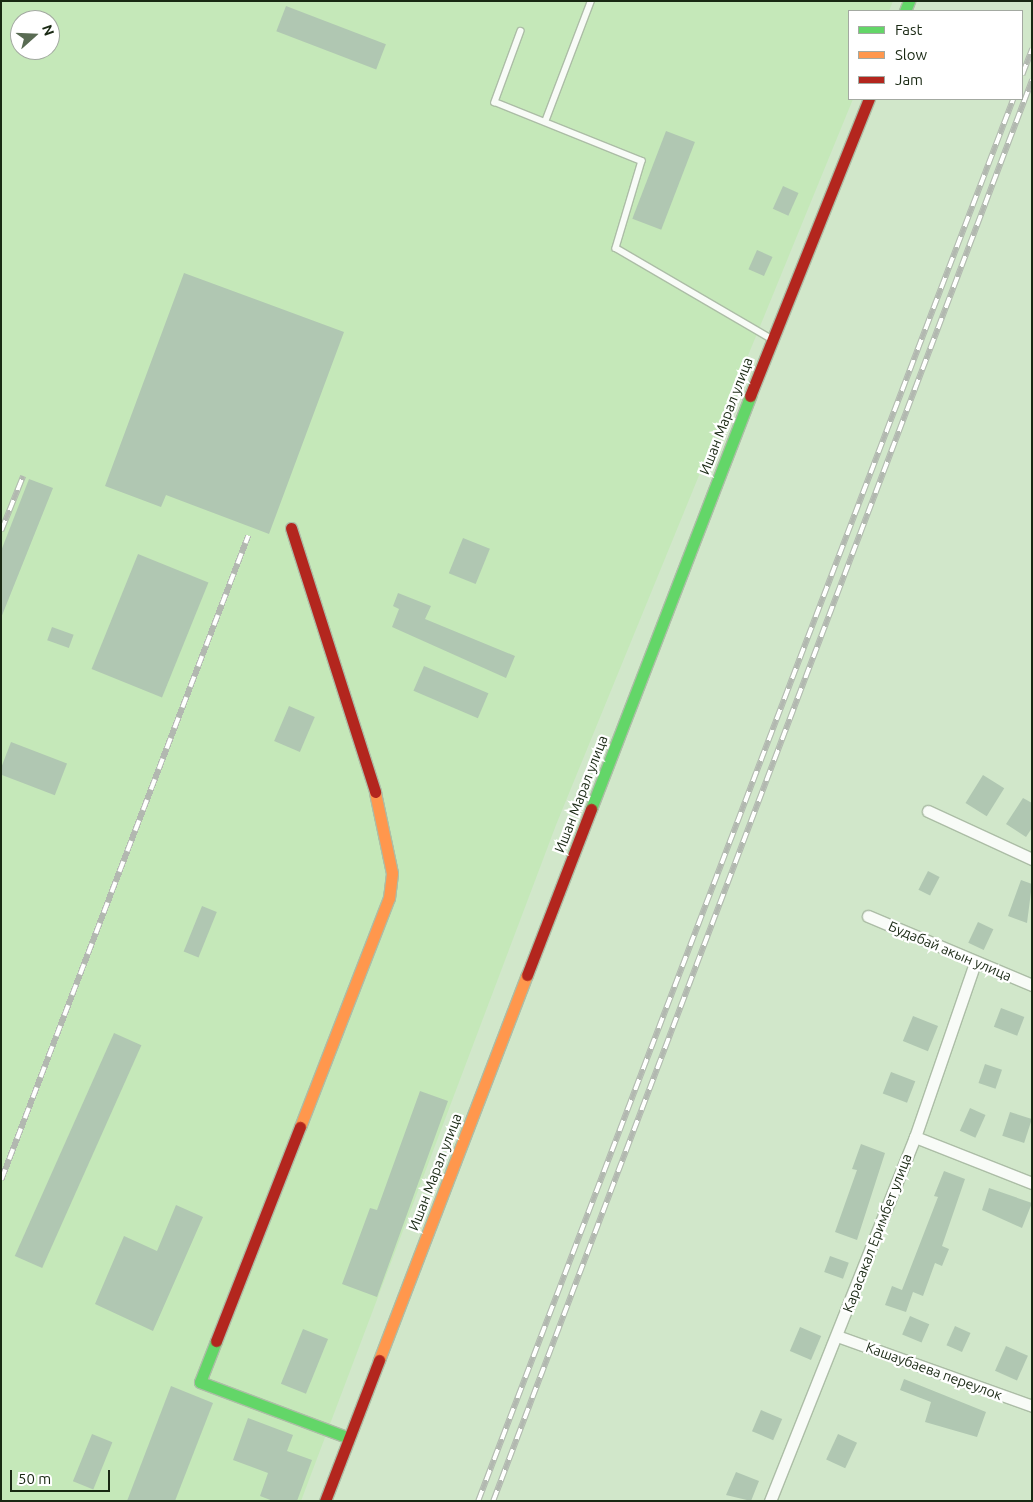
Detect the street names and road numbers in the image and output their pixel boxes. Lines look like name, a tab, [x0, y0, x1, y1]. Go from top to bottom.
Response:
street label: Ишан Марал улица	[696, 355, 756, 477]
street label: Ишан Марал улица	[551, 733, 611, 855]
street label: Будабай акын улица	[886, 917, 1014, 985]
street label: Ишан Марал улица	[405, 1111, 465, 1233]
street label: Карасакал Еримбет улица	[839, 1151, 915, 1315]
street label: Кашаубаева переулок	[863, 1338, 1005, 1404]

